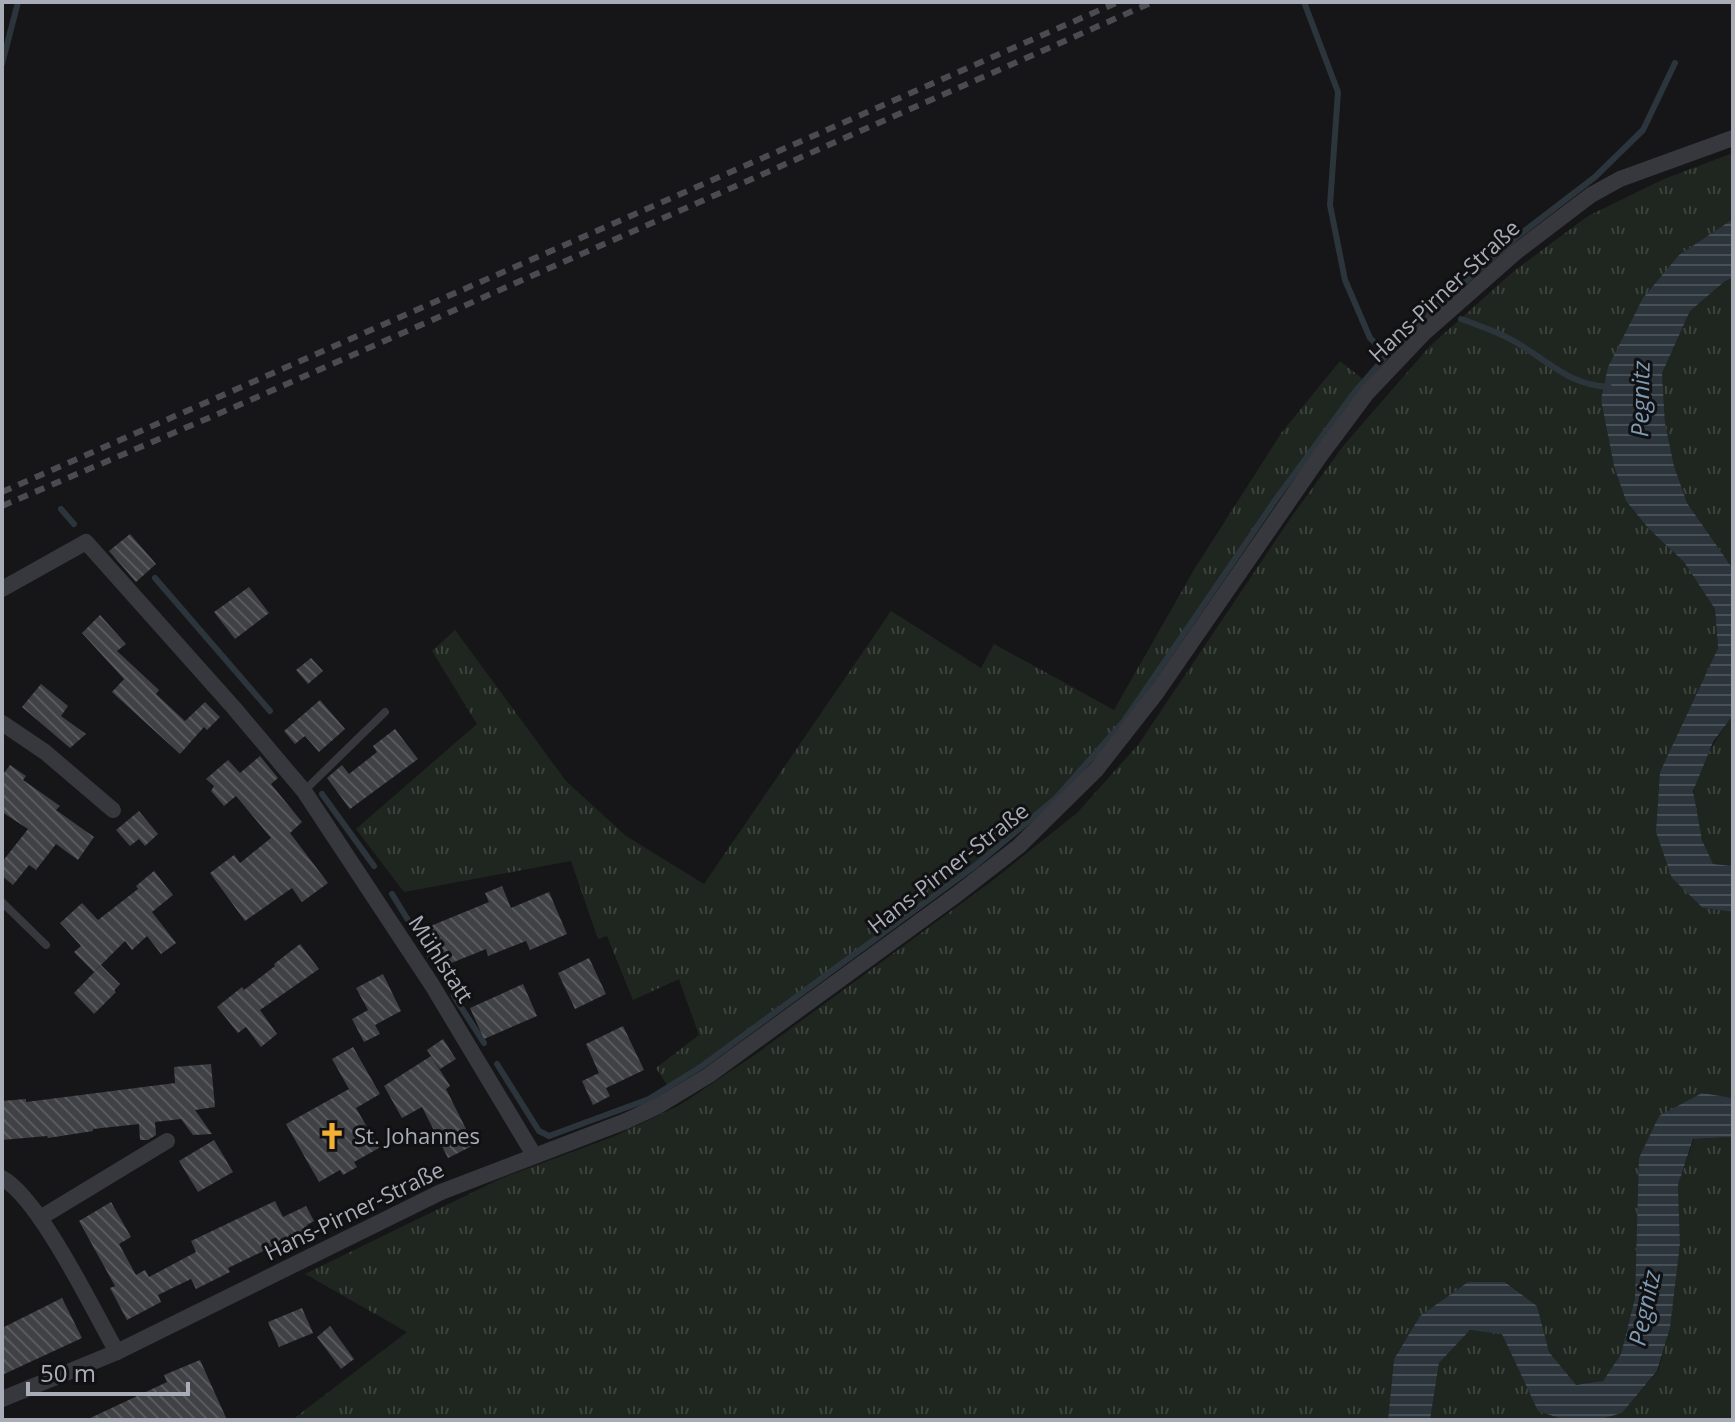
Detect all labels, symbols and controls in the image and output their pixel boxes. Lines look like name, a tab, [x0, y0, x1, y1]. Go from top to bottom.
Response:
street label: Hans-Pirner-Straße	[1361, 212, 1525, 368]
water label: Pegnitz	[1622, 360, 1657, 437]
street label: Hans-Pirner-Straße	[861, 795, 1034, 939]
street label: Mühlstatt	[402, 909, 481, 1008]
place label: St. Johannes	[354, 1120, 480, 1150]
church icon: St. Johannes	[317, 1121, 347, 1151]
street label: Hans-Pirner-Straße	[259, 1154, 448, 1267]
water label: Pegnitz	[1619, 1267, 1668, 1349]
scale bar	[28, 1346, 188, 1396]
text: 50 m	[40, 1356, 96, 1389]

